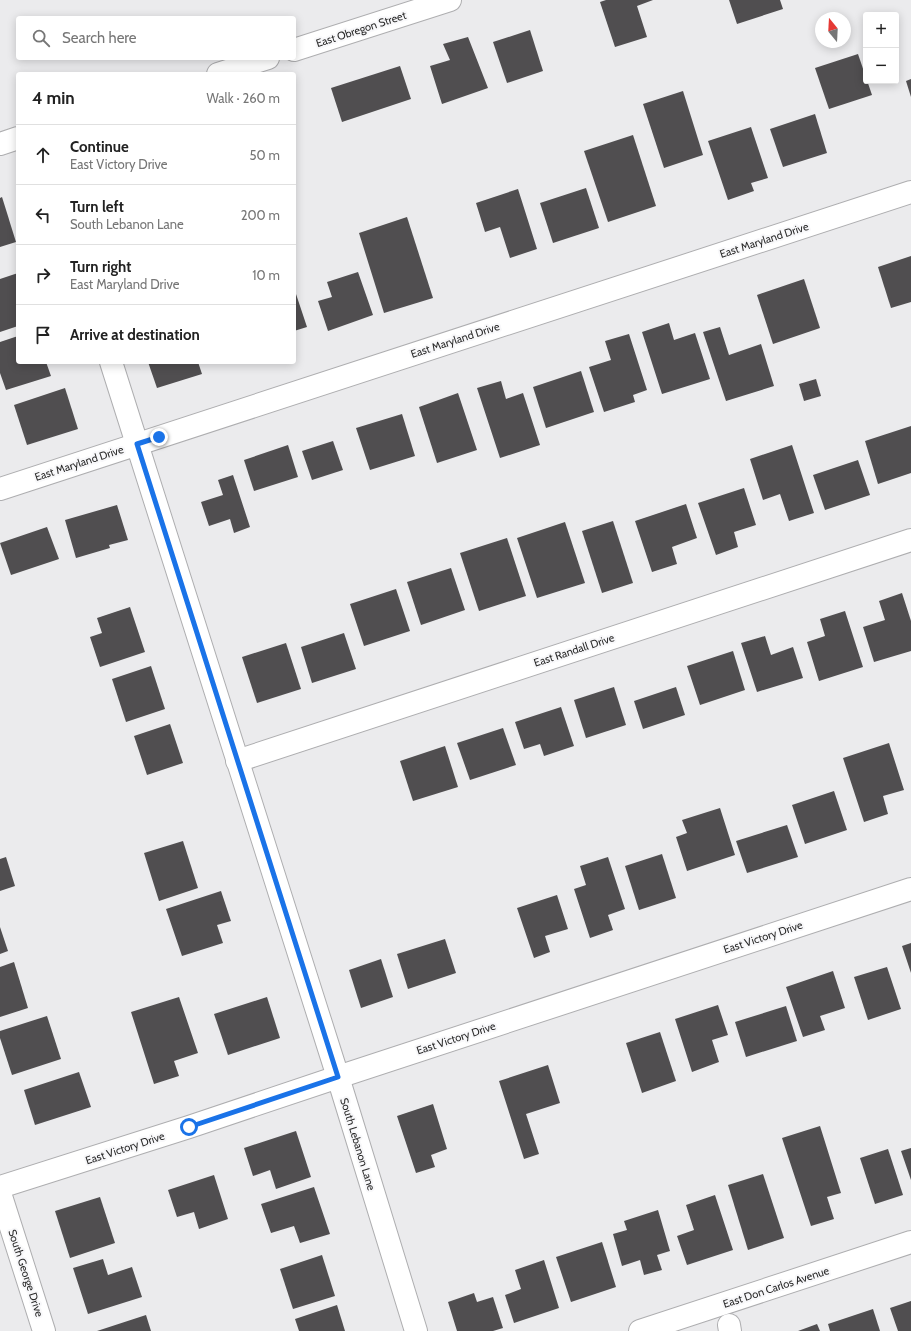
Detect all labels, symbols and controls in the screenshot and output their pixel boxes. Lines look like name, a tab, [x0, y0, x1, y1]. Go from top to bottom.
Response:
street label: East Obregon Street	[314, 8, 408, 50]
north arrow	[815, 12, 851, 48]
map controls	[863, 12, 899, 84]
button: +	[863, 12, 899, 48]
search box	[16, 16, 296, 60]
icon: search	[30, 27, 52, 49]
text: Search here	[62, 29, 137, 47]
button: −	[863, 48, 899, 84]
text: 4 min	[32, 88, 75, 108]
text: Walk · 260 m	[207, 90, 280, 106]
text: Continue	[70, 138, 129, 156]
icon: ahead	[32, 144, 54, 166]
text: 50 m	[250, 147, 280, 163]
text: East Victory Drive	[70, 156, 168, 172]
text: Turn left	[70, 198, 124, 216]
icon: left	[32, 204, 54, 226]
text: 200 m	[241, 207, 280, 223]
text: South Lebanon Lane	[70, 216, 184, 232]
street label: East Maryland Drive	[718, 219, 811, 261]
text: Turn right	[70, 258, 131, 276]
icon: right	[32, 264, 54, 286]
text: 10 m	[252, 267, 280, 283]
text: East Maryland Drive	[70, 276, 179, 292]
street label: East Maryland Drive	[409, 319, 502, 361]
icon: arrive	[32, 324, 54, 346]
text: Arrive at destination	[70, 326, 200, 344]
route end	[150, 428, 168, 446]
street label: East Maryland Drive	[33, 442, 126, 484]
street label: East Randall Drive	[532, 630, 616, 670]
street label: East Victory Drive	[722, 917, 805, 956]
street label: East Victory Drive	[415, 1018, 498, 1057]
street label: South Lebanon Lane	[337, 1096, 379, 1192]
route start	[180, 1118, 198, 1136]
street label: East Victory Drive	[84, 1128, 167, 1167]
street label: South George Drive	[5, 1228, 47, 1319]
street label: East Don Carlos Avenue	[721, 1263, 831, 1311]

